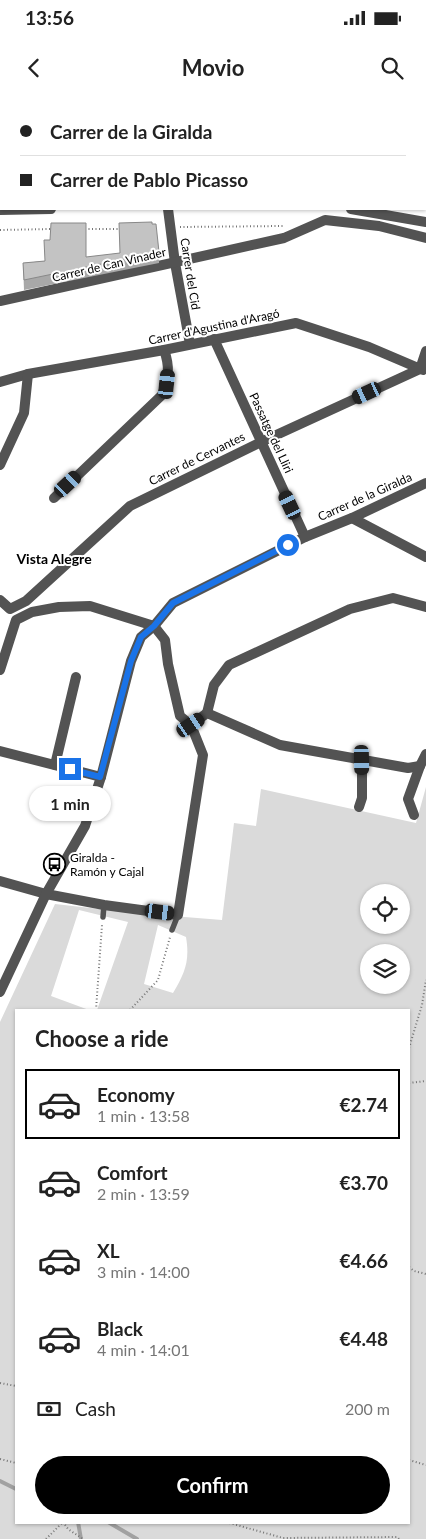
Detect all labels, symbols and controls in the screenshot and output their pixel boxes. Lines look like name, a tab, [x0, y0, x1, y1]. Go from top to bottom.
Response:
text: 13:56	[25, 6, 74, 29]
icon: back	[20, 54, 48, 82]
text: Movio	[182, 54, 244, 81]
icon: search	[378, 54, 406, 82]
text: Carrer de la Giralda	[50, 120, 212, 143]
text: Carrer de Pablo Picasso	[50, 168, 248, 191]
street label: Carrer del Cid	[177, 237, 204, 311]
street label: Carrer de Can Vinader	[50, 244, 168, 285]
street label: Carrer d'Agustina d'Aragó	[147, 305, 281, 348]
car	[157, 368, 176, 400]
car	[350, 380, 383, 406]
street label: Passatge del Lliri	[246, 390, 297, 476]
street label: Carrer de Cervantes	[146, 429, 247, 488]
car	[51, 468, 84, 500]
street label: Carrer de la Giralda	[315, 469, 414, 524]
car	[276, 488, 303, 522]
route start	[277, 534, 299, 556]
district label: Vista Alegre	[15, 550, 92, 567]
car	[174, 710, 207, 740]
car	[354, 745, 369, 775]
route end	[59, 758, 81, 780]
callout: 1 min	[29, 786, 111, 822]
text: 1 min	[50, 794, 90, 813]
place label: Giralda - Ramón y Cajal	[70, 850, 144, 879]
bus stop icon: Giralda - Ramón y Cajal	[42, 853, 66, 877]
map controls	[360, 884, 410, 994]
button: locate	[360, 884, 410, 934]
car	[144, 903, 175, 921]
button: layers	[360, 944, 410, 994]
text: Choose a ride	[35, 1025, 169, 1052]
icon: car	[37, 1082, 82, 1127]
text: Economy	[97, 1083, 175, 1106]
text: €2.74	[339, 1093, 388, 1116]
text: 1 min · 13:58	[97, 1106, 190, 1125]
icon: car	[37, 1160, 82, 1205]
text: Comfort	[97, 1161, 168, 1184]
text: €3.70	[339, 1171, 388, 1194]
text: 2 min · 13:59	[97, 1184, 190, 1203]
icon: car	[37, 1238, 82, 1283]
text: XL	[97, 1239, 120, 1262]
text: €4.66	[339, 1249, 388, 1272]
text: 3 min · 14:00	[97, 1262, 190, 1281]
icon: car	[37, 1316, 82, 1361]
text: Black	[97, 1317, 143, 1340]
text: €4.48	[339, 1327, 388, 1350]
text: 4 min · 14:01	[97, 1340, 190, 1359]
icon: cash	[35, 1395, 63, 1423]
text: Cash	[75, 1397, 116, 1420]
text: 200 m	[345, 1399, 390, 1418]
button: Confirm	[35, 1456, 390, 1514]

